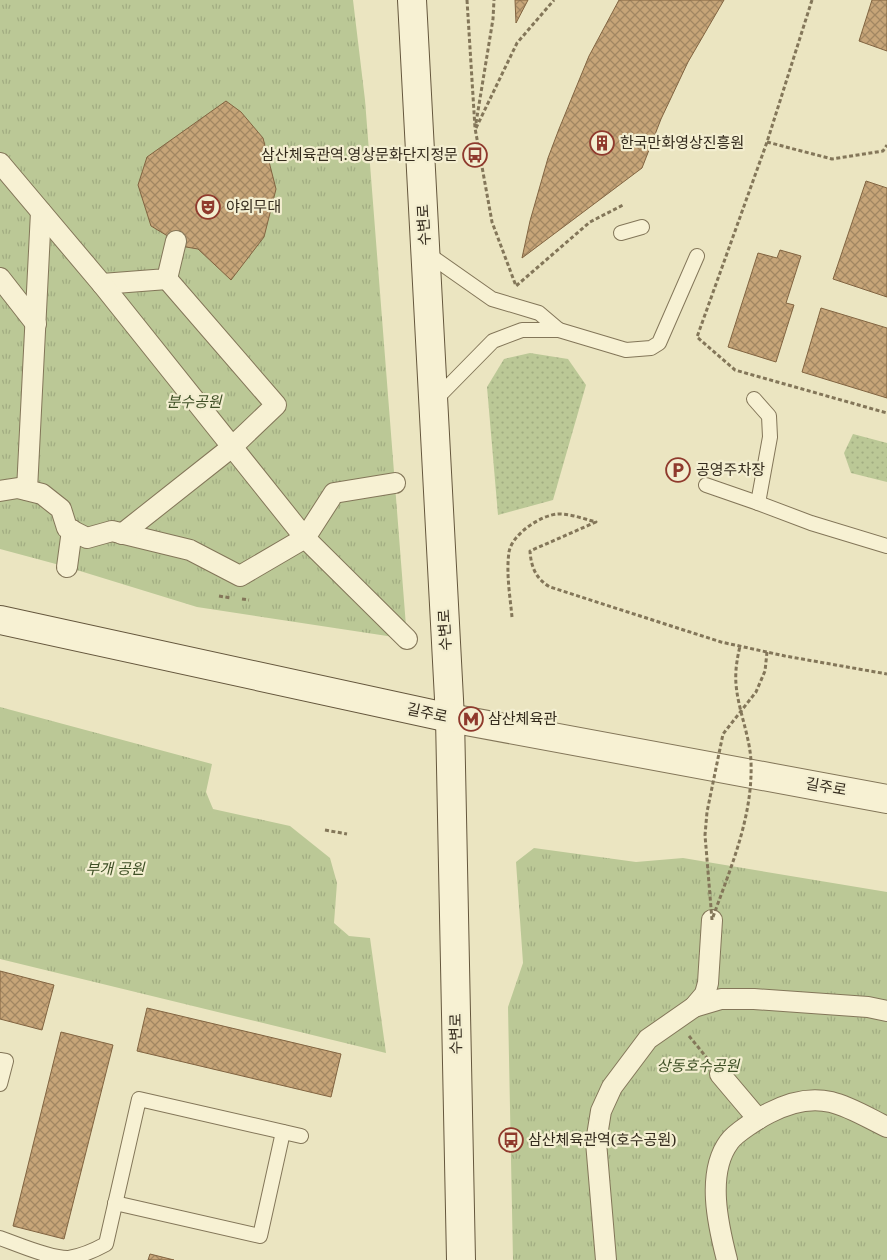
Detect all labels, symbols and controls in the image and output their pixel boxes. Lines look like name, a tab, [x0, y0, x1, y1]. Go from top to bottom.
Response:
building icon: 한국만화영상진흥원	[589, 130, 615, 156]
place label: 한국만화영상진흥원	[620, 132, 744, 152]
bus stop icon: 삼산체육관역.영상문화단지정문	[462, 142, 488, 168]
place label: 삼산체육관역.영상문화단지정문	[261, 144, 458, 164]
theatre icon: 야외무대	[195, 194, 221, 220]
place label: 야외무대	[226, 196, 281, 216]
street label: 수변로	[412, 204, 434, 246]
park label: 분수공원	[166, 391, 223, 411]
parking icon: 공영주차장	[665, 457, 691, 483]
place label: 공영주차장	[696, 459, 765, 479]
street label: 수변로	[433, 609, 455, 651]
street label: 길주로	[405, 698, 450, 726]
metro station icon: 삼산체육관	[458, 706, 484, 732]
place label: 삼산체육관	[488, 708, 557, 728]
street label: 길주로	[804, 773, 848, 799]
park label: 부개 공원	[85, 858, 146, 878]
street label: 수변로	[445, 1013, 465, 1055]
park label: 상동호수공원	[657, 1055, 741, 1075]
bus stop icon: 삼산체육관역(호수공원)	[498, 1127, 524, 1153]
place label: 삼산체육관역(호수공원)	[528, 1129, 676, 1149]

